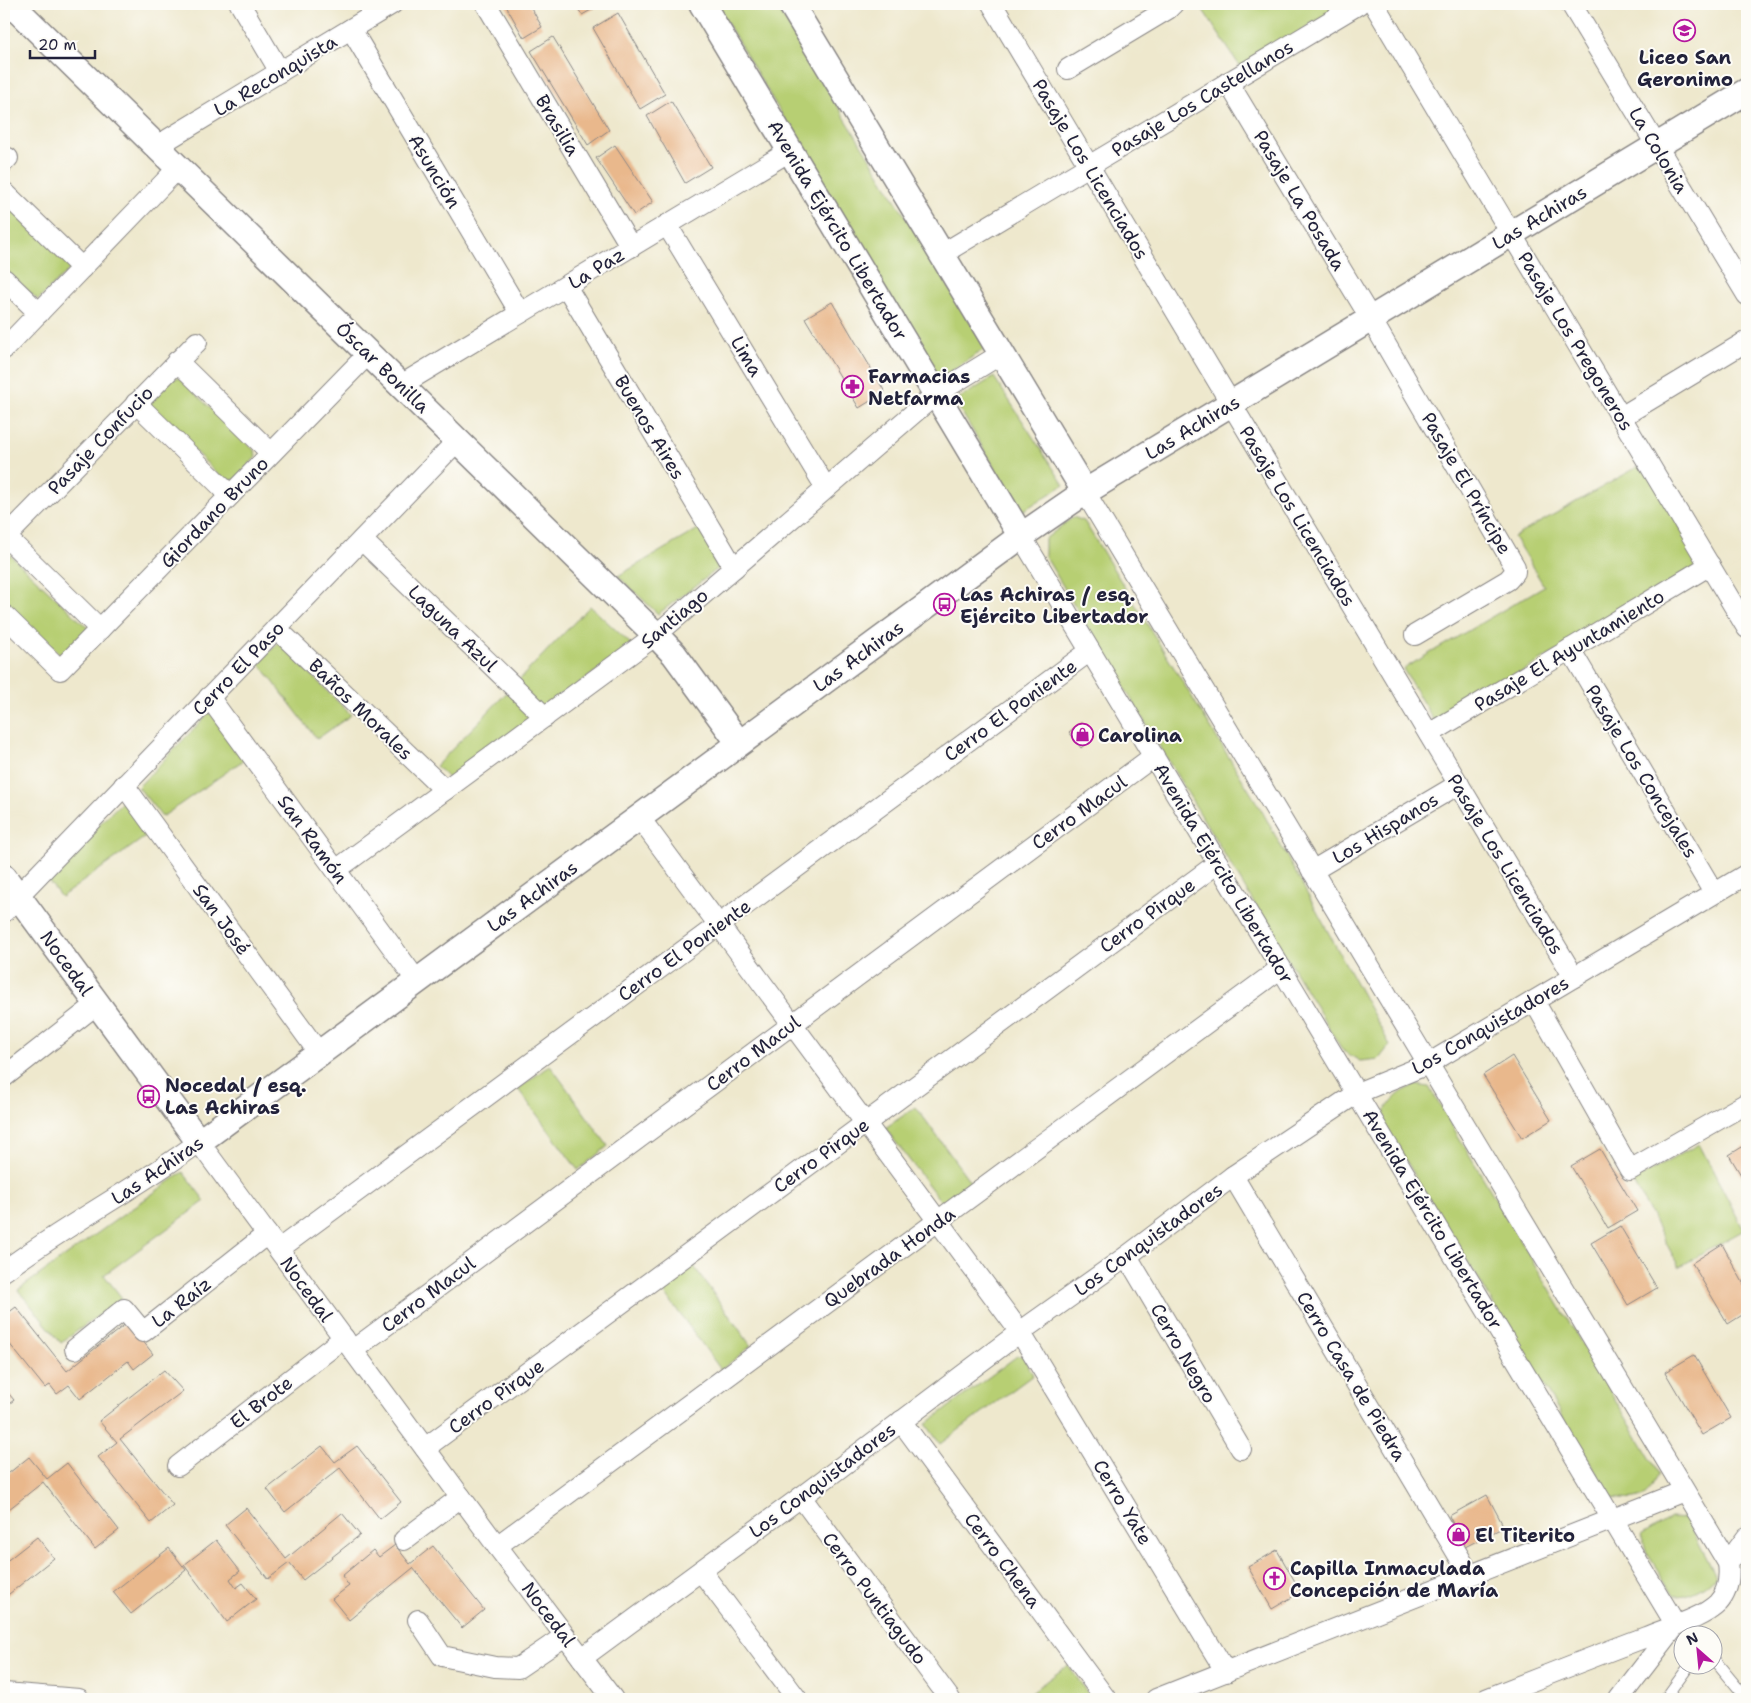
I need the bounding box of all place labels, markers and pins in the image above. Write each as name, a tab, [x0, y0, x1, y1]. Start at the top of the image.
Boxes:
school or university icon: Liceo San Geronimo	[1673, 19, 1697, 43]
place label: Liceo San Geronimo	[1637, 45, 1733, 92]
place label: Farmacias Netfarma	[868, 364, 970, 411]
pharmacy icon: Farmacias Netfarma	[840, 375, 864, 399]
place label: Las Achiras / esq. Ejército Libertador	[960, 582, 1148, 629]
bus stop icon: Las Achiras / esq. Ejército Libertador	[932, 593, 956, 617]
shop icon: Carolina	[1070, 723, 1094, 747]
place label: Carolina	[1098, 723, 1182, 748]
place label: Nocedal / esq. Las Achiras	[165, 1073, 307, 1120]
bus stop icon: Nocedal / esq. Las Achiras	[137, 1084, 161, 1108]
shop icon: El Titerito	[1447, 1523, 1471, 1547]
place label: El Titerito	[1475, 1523, 1575, 1548]
place label: Capilla Inmaculada Concepción de María	[1290, 1556, 1498, 1603]
church icon: Capilla Inmaculada Concepción de María	[1262, 1567, 1286, 1591]

